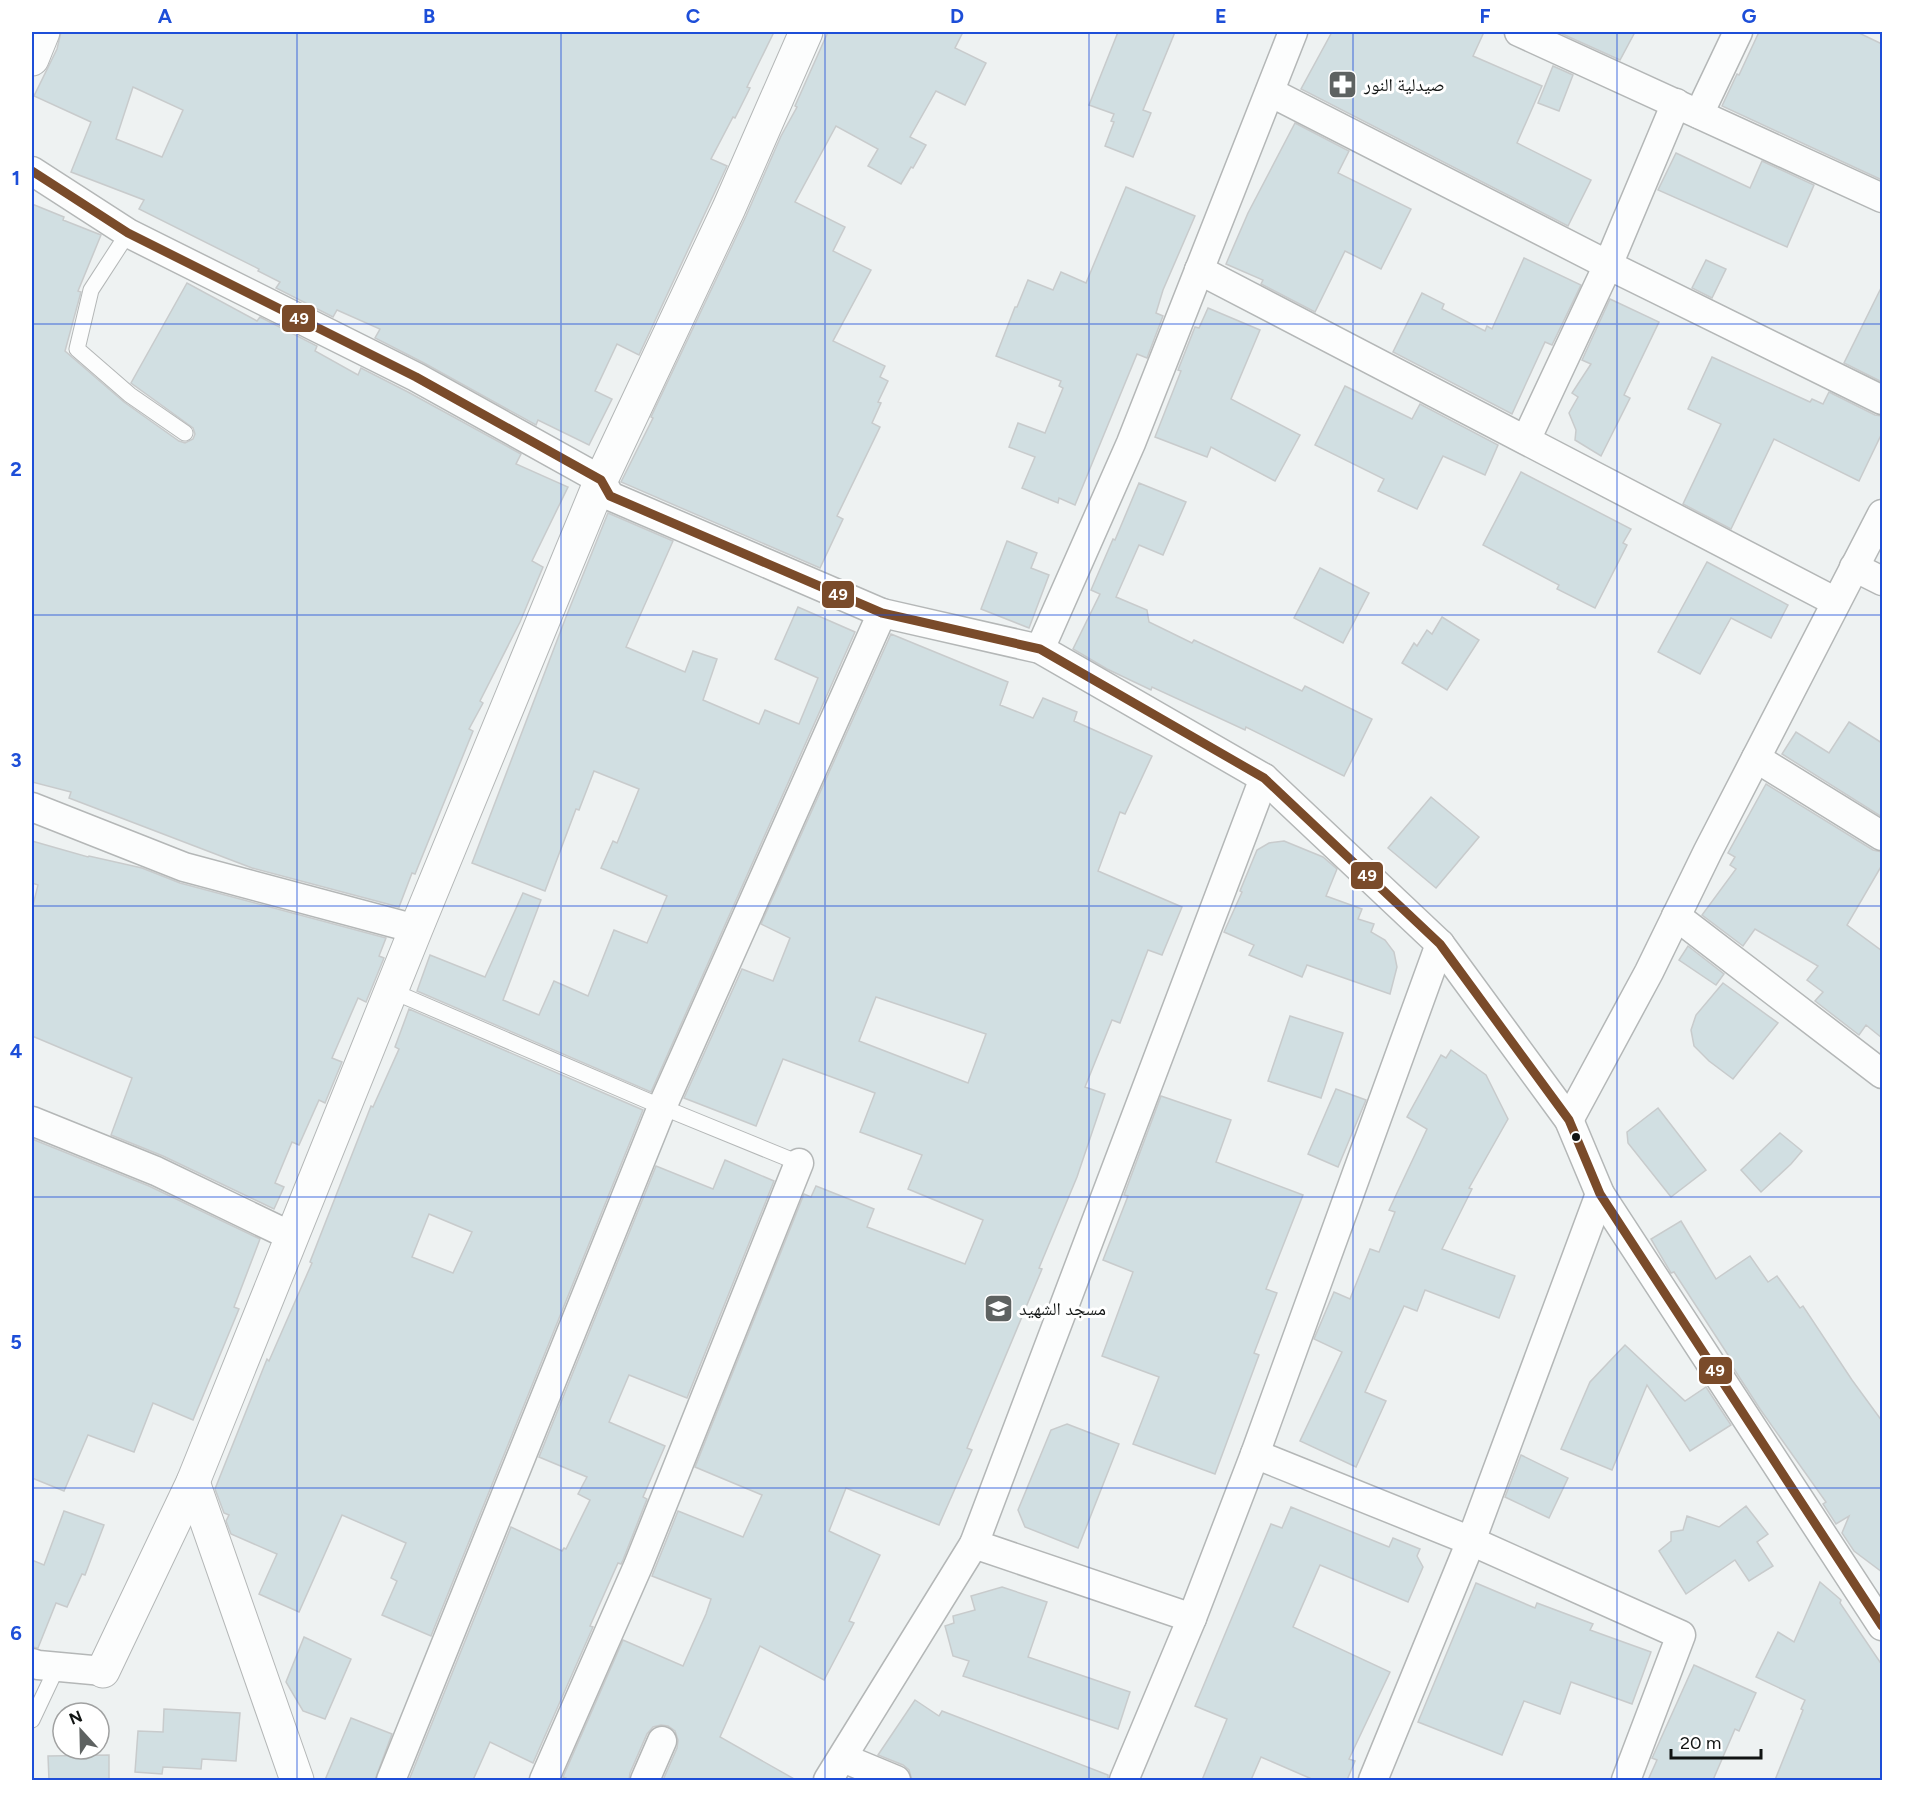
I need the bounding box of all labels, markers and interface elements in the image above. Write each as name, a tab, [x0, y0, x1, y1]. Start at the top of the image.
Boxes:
text: A	[158, 4, 173, 28]
text: B	[423, 4, 435, 28]
text: C	[686, 4, 700, 28]
text: D	[950, 4, 964, 28]
text: E	[1215, 4, 1227, 28]
text: F	[1479, 4, 1491, 28]
text: G	[1742, 4, 1757, 28]
pharmacy icon: صيدلية النور	[1327, 69, 1359, 101]
place label: صيدلية النور	[1363, 74, 1445, 96]
text: 1	[12, 166, 20, 190]
line badge: 49	[281, 304, 316, 333]
text: 49	[289, 309, 309, 328]
text: 2	[10, 457, 22, 481]
line badge: 49	[821, 580, 855, 609]
text: 49	[828, 585, 848, 604]
text: 3	[10, 748, 22, 772]
line badge: 49	[1350, 861, 1384, 890]
text: 49	[1357, 866, 1377, 885]
text: 4	[10, 1039, 23, 1063]
unlabelled marker	[1570, 1131, 1582, 1143]
school or university icon: مسجد الشهيد	[982, 1293, 1014, 1325]
place label: مسجد الشهيد	[1019, 1298, 1106, 1320]
text: 5	[10, 1330, 22, 1354]
line badge: 49	[1698, 1356, 1733, 1385]
text: 49	[1705, 1361, 1725, 1380]
text: 6	[10, 1621, 22, 1645]
north arrow	[51, 1701, 111, 1761]
text: N	[66, 1706, 85, 1729]
scale bar	[1671, 1722, 1761, 1760]
text: 20 m	[1680, 1732, 1721, 1754]

